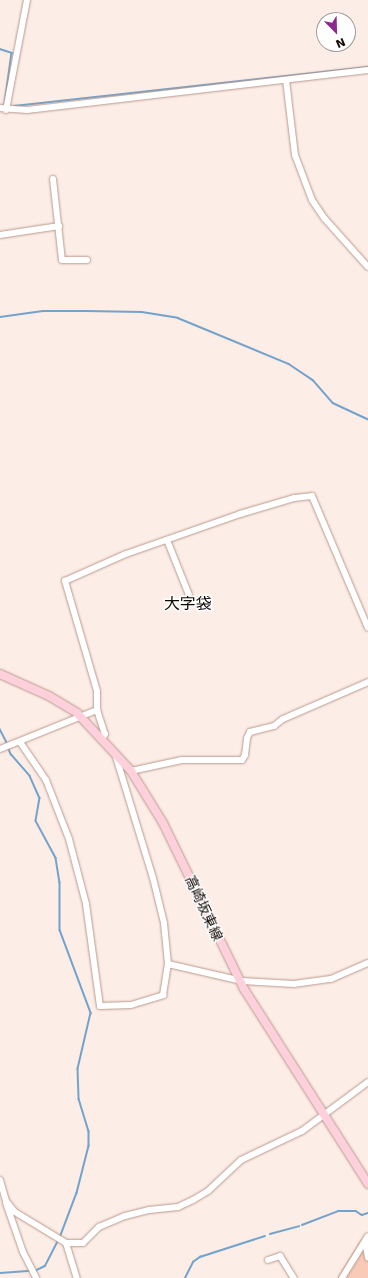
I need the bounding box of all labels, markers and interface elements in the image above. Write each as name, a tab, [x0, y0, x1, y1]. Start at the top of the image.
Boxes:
north arrow	[316, 12, 356, 52]
text: N	[334, 35, 347, 50]
district label: 大字袋	[164, 594, 212, 614]
street label: 高崎坂東線	[182, 873, 226, 943]

